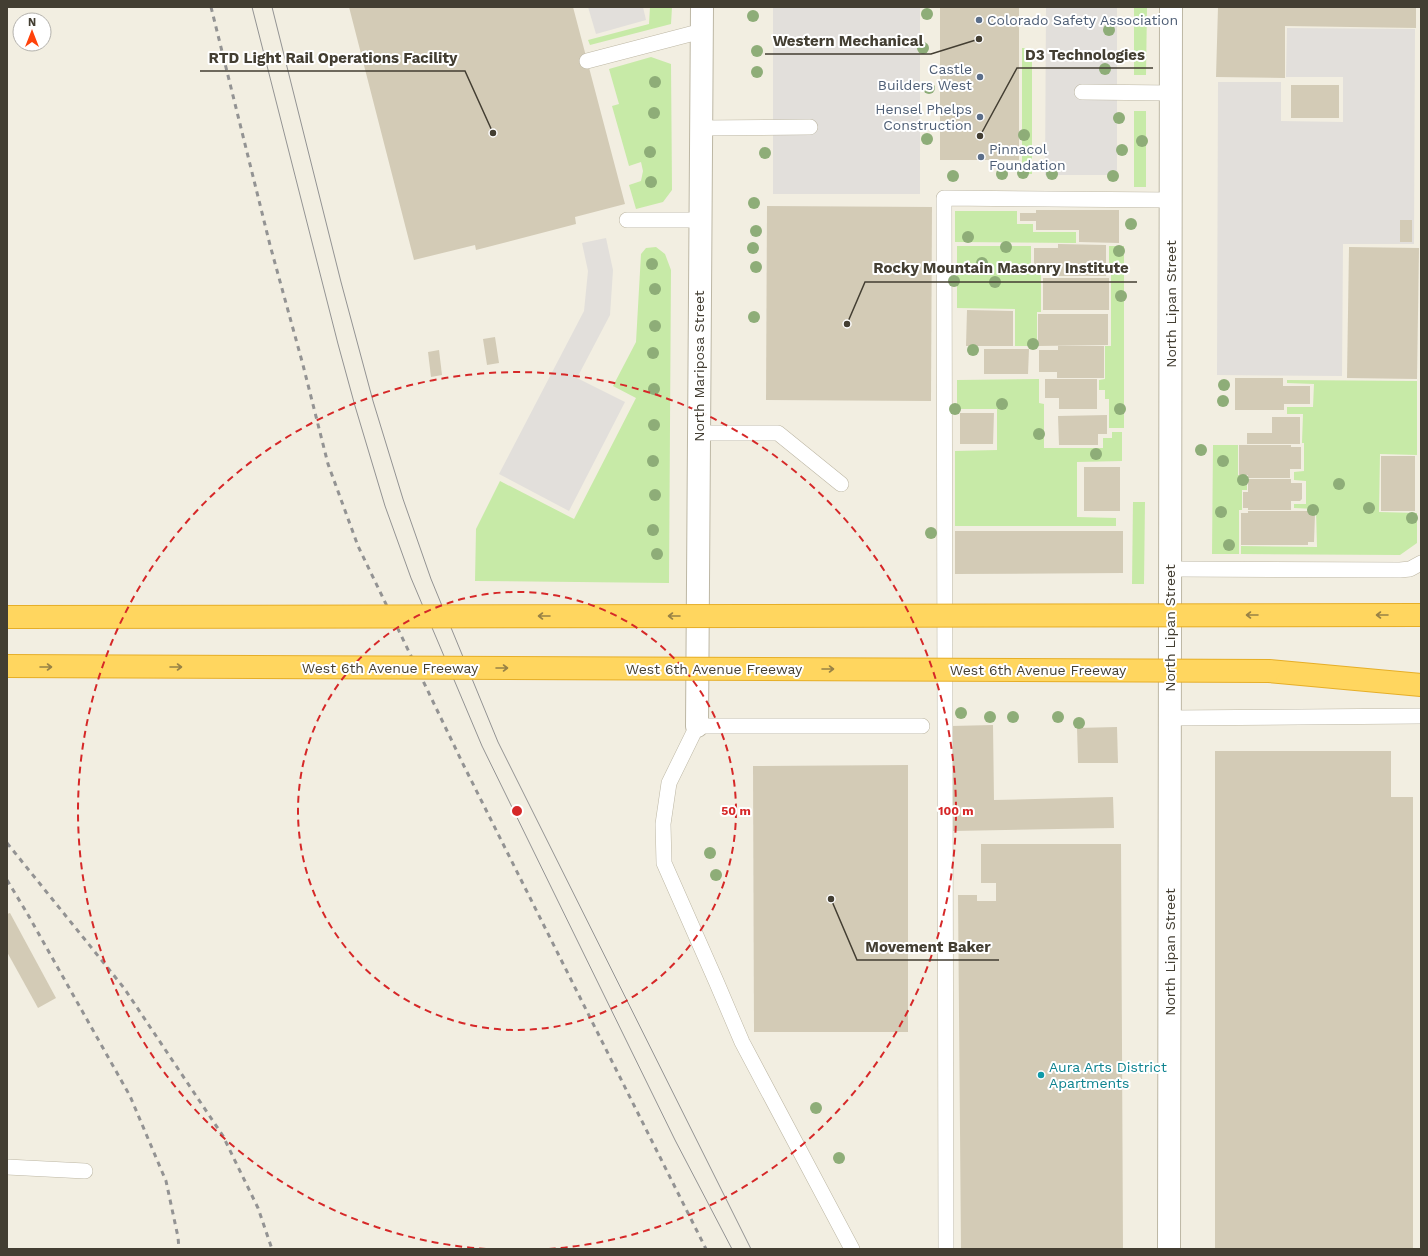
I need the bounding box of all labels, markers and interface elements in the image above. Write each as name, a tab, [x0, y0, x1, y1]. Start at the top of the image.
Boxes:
north arrow	[12, 12, 52, 52]
place label: Colorado Safety Association	[987, 12, 1178, 28]
marker: Colorado Safety Association	[974, 15, 984, 25]
text: N	[28, 16, 36, 29]
callout: Western Mechanical	[765, 27, 931, 54]
text: Western Mechanical	[773, 32, 923, 50]
callout: D3 Technologies	[1017, 41, 1153, 68]
callout: RTD Light Rail Operations Facility	[200, 44, 465, 71]
text: D3 Technologies	[1025, 46, 1145, 64]
text: RTD Light Rail Operations Facility	[209, 49, 458, 67]
place label: Castle Builders West	[878, 61, 972, 93]
marker: Castle Builders West	[975, 72, 985, 82]
place label: Hensel Phelps Construction	[875, 101, 972, 133]
marker: Hensel Phelps Construction	[975, 112, 985, 122]
place label: Pinnacol Foundation	[989, 141, 1066, 173]
marker: Pinnacol Foundation	[976, 152, 986, 162]
street label: North Lipan Street	[1163, 240, 1179, 368]
callout: Rocky Mountain Masonry Institute	[865, 255, 1137, 282]
text: Rocky Mountain Masonry Institute	[873, 259, 1129, 277]
street label: North Mariposa Street	[691, 290, 707, 442]
street label: North Lipan Street	[1162, 564, 1178, 692]
one-way arrow	[1246, 611, 1259, 619]
one-way arrow	[1376, 611, 1389, 619]
one-way arrow	[538, 612, 551, 620]
one-way arrow	[668, 612, 681, 620]
street label: West 6th Avenue Freeway	[302, 660, 479, 676]
street label: West 6th Avenue Freeway	[626, 661, 803, 677]
street label: West 6th Avenue Freeway	[950, 662, 1127, 678]
one-way arrow	[39, 663, 52, 671]
one-way arrow	[169, 663, 182, 671]
one-way arrow	[495, 664, 508, 672]
one-way arrow	[821, 665, 834, 673]
centre of rings	[510, 804, 524, 818]
text: 50 m	[721, 804, 751, 818]
text: 100 m	[938, 804, 974, 818]
street label: North Lipan Street	[1162, 888, 1178, 1016]
callout: Movement Baker	[857, 933, 999, 960]
text: Movement Baker	[865, 938, 991, 956]
place label: Aura Arts District Apartments	[1049, 1059, 1167, 1091]
marker: Aura Arts District Apartments	[1036, 1070, 1046, 1080]

